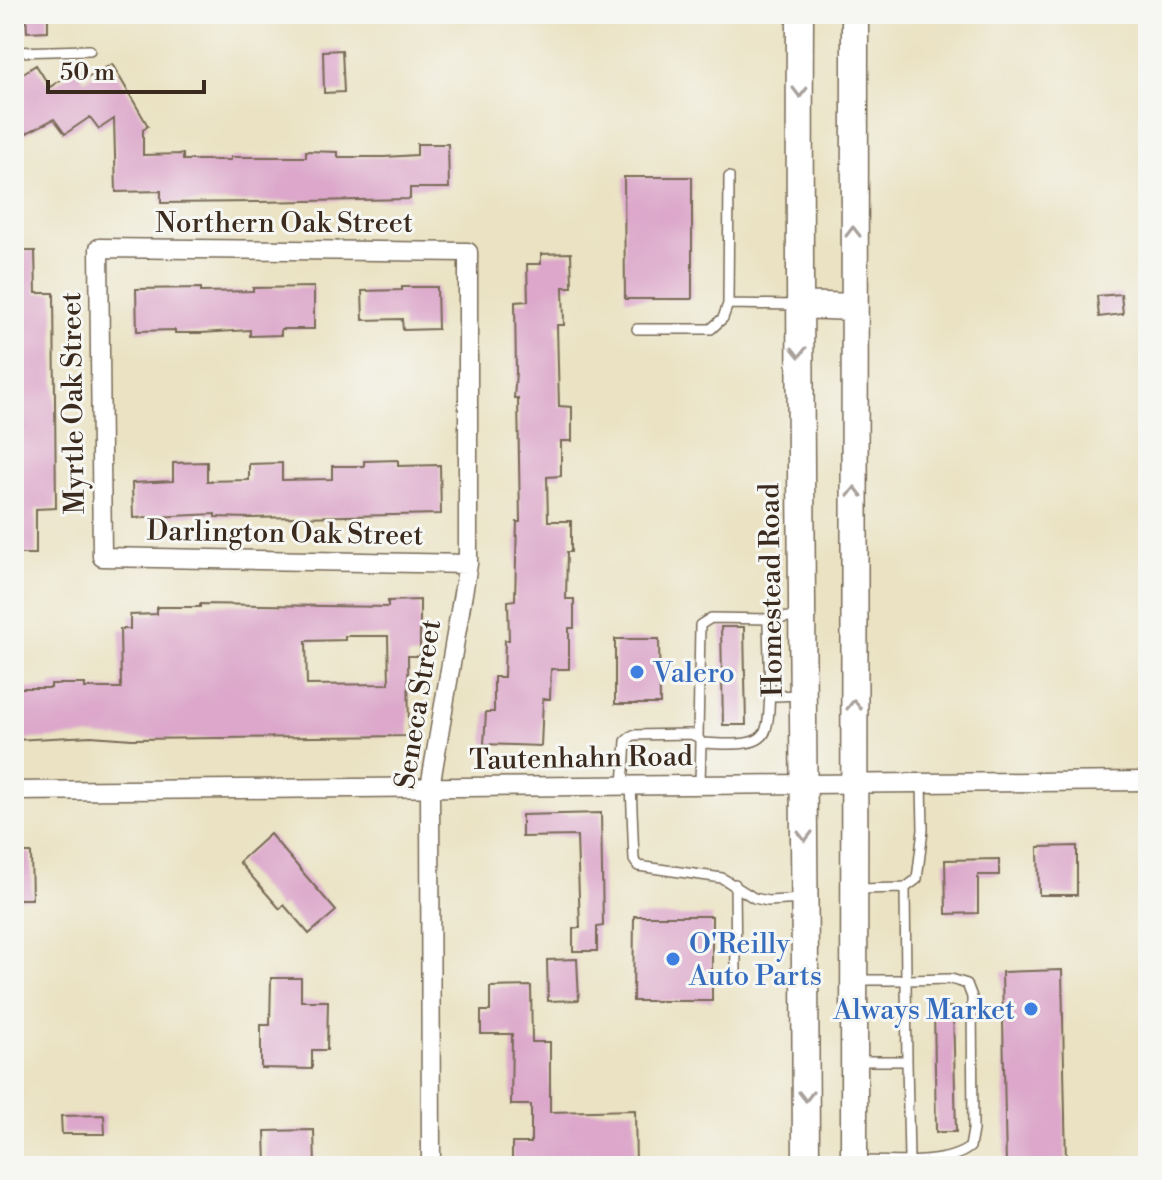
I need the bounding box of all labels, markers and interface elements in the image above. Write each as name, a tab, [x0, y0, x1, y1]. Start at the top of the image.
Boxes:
scale bar	[48, 44, 204, 94]
text: 50 m	[60, 58, 115, 88]
one-way arrow	[791, 86, 809, 99]
street label: Northern Oak Street	[155, 206, 413, 241]
one-way arrow	[844, 225, 862, 238]
street label: Myrtle Oak Street	[54, 292, 93, 514]
one-way arrow	[790, 346, 808, 359]
street label: Homestead Road	[752, 483, 791, 697]
one-way arrow	[847, 485, 864, 498]
street label: Darlington Oak Street	[146, 514, 424, 553]
street label: Seneca Street	[388, 617, 449, 792]
place label: Valero	[652, 656, 735, 691]
marker: Valero	[628, 663, 646, 681]
one-way arrow	[845, 698, 863, 711]
street label: Tautenhahn Road	[469, 739, 693, 778]
one-way arrow	[796, 830, 814, 843]
place label: O'Reilly Auto Parts	[688, 927, 822, 994]
marker: O'Reilly Auto Parts	[664, 950, 682, 968]
place label: Always Market	[832, 993, 1015, 1028]
marker: Always Market	[1022, 1000, 1040, 1018]
one-way arrow	[797, 1090, 814, 1103]

